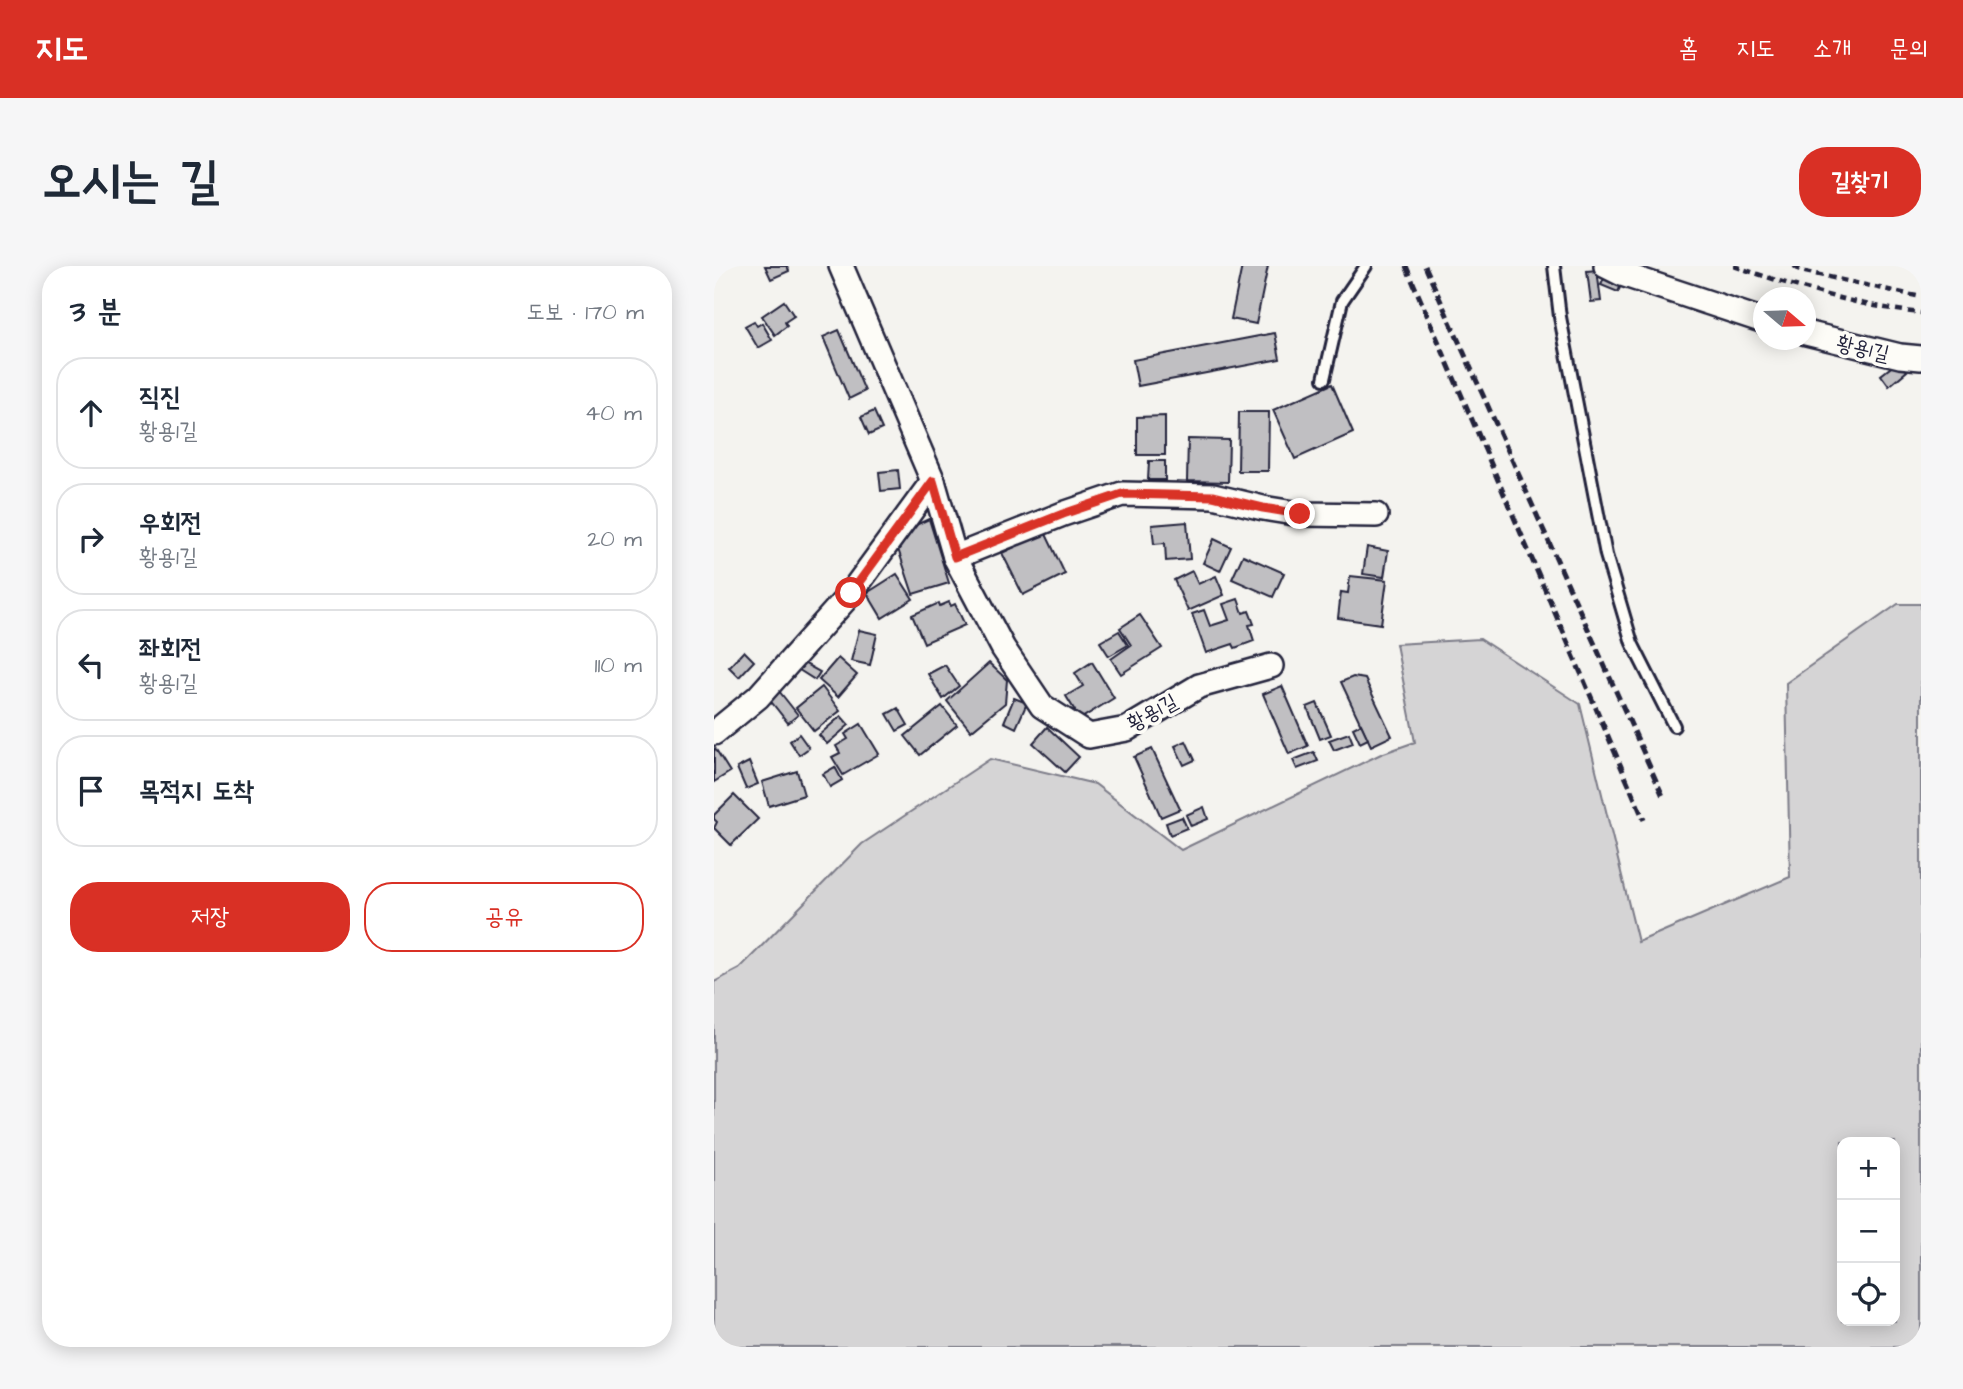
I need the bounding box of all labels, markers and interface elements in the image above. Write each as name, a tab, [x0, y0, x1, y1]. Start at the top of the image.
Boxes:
text: 지도	[35, 26, 88, 72]
text: 홈	[1679, 32, 1698, 66]
text: 지도	[1736, 32, 1775, 66]
text: 소개	[1813, 32, 1851, 66]
text: 문의	[1889, 32, 1928, 66]
button: 길찾기	[1799, 147, 1921, 217]
text: 오시는 길	[42, 148, 219, 216]
north arrow	[1753, 287, 1816, 350]
text: 3 분	[70, 291, 121, 333]
text: 도보 · 170 m	[527, 296, 644, 328]
street label: 황용1길	[1834, 328, 1892, 369]
text: 직진	[139, 379, 181, 415]
icon: ahead	[72, 394, 110, 432]
text: 40 m	[585, 397, 642, 429]
text: 황용1길	[139, 415, 197, 447]
route end	[1284, 498, 1315, 529]
text: 우회전	[139, 505, 202, 541]
icon: right	[72, 520, 110, 558]
text: 20 m	[587, 523, 642, 555]
text: 황용1길	[139, 541, 197, 573]
route start	[835, 577, 866, 608]
text: 좌회전	[139, 631, 202, 667]
icon: left	[72, 646, 110, 684]
text: 110 m	[594, 649, 642, 681]
text: 황용1길	[139, 667, 197, 699]
street label: 황용1길	[1122, 687, 1183, 738]
icon: arrive	[72, 772, 110, 810]
text: 목적지 도착	[139, 773, 254, 809]
button: 저장	[70, 882, 350, 952]
button: 공유	[364, 882, 644, 952]
map controls	[1837, 1137, 1900, 1326]
button: +	[1837, 1137, 1900, 1200]
button: −	[1837, 1200, 1900, 1263]
button: locate	[1837, 1263, 1900, 1326]

